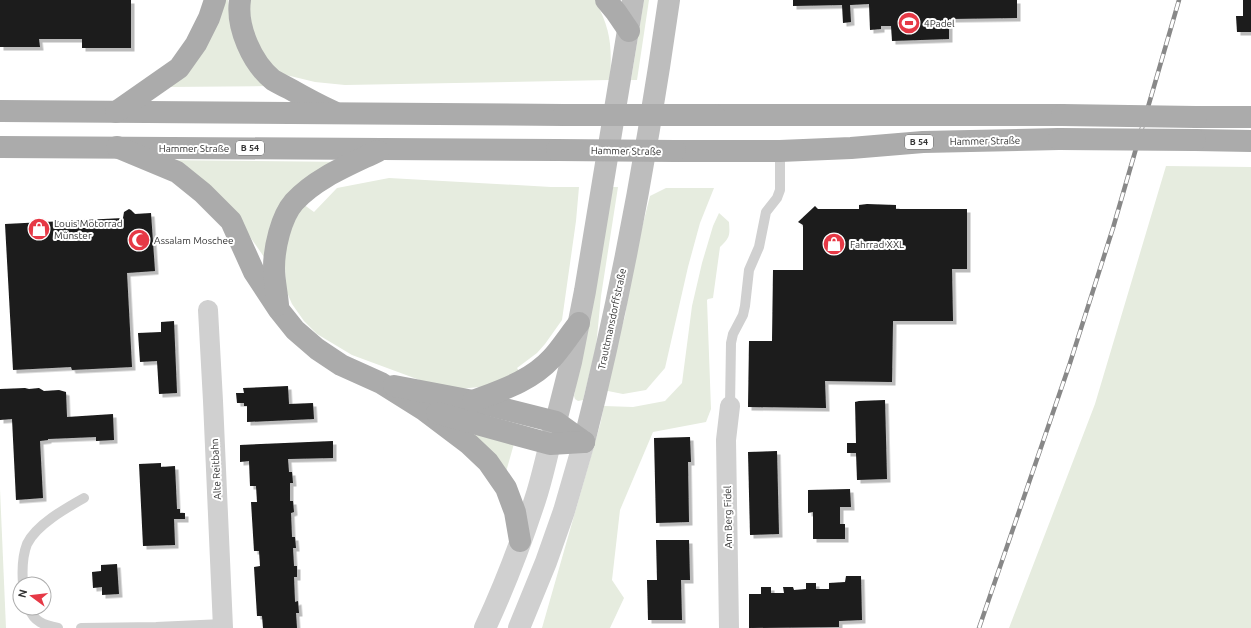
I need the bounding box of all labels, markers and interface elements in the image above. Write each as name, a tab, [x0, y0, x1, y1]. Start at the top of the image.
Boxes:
sports icon: 4Padel	[896, 10, 922, 36]
place label: 4Padel	[924, 18, 955, 29]
road number: B 54	[905, 135, 933, 149]
street label: Hammer Straße	[950, 135, 1020, 147]
road number: B 54	[236, 141, 264, 155]
street label: Hammer Straße	[159, 143, 229, 154]
street label: Hammer Straße	[591, 145, 661, 157]
shop icon: Louis Motorrad Münster	[26, 216, 52, 242]
place label: Louis Motorrad Münster	[54, 218, 123, 241]
mosque icon: Assalam Moschee	[126, 227, 152, 253]
shop icon: Fahrrad XXL	[821, 231, 847, 257]
place label: Assalam Moschee	[154, 235, 233, 246]
place label: Fahrrad XXL	[850, 239, 904, 250]
street label: Trauttmansdorffstraße	[596, 267, 628, 371]
street label: Alte Reitbahn	[209, 438, 223, 500]
street label: Am Berg Fidel	[722, 485, 734, 548]
north arrow	[12, 576, 52, 616]
text: N	[15, 588, 29, 599]

